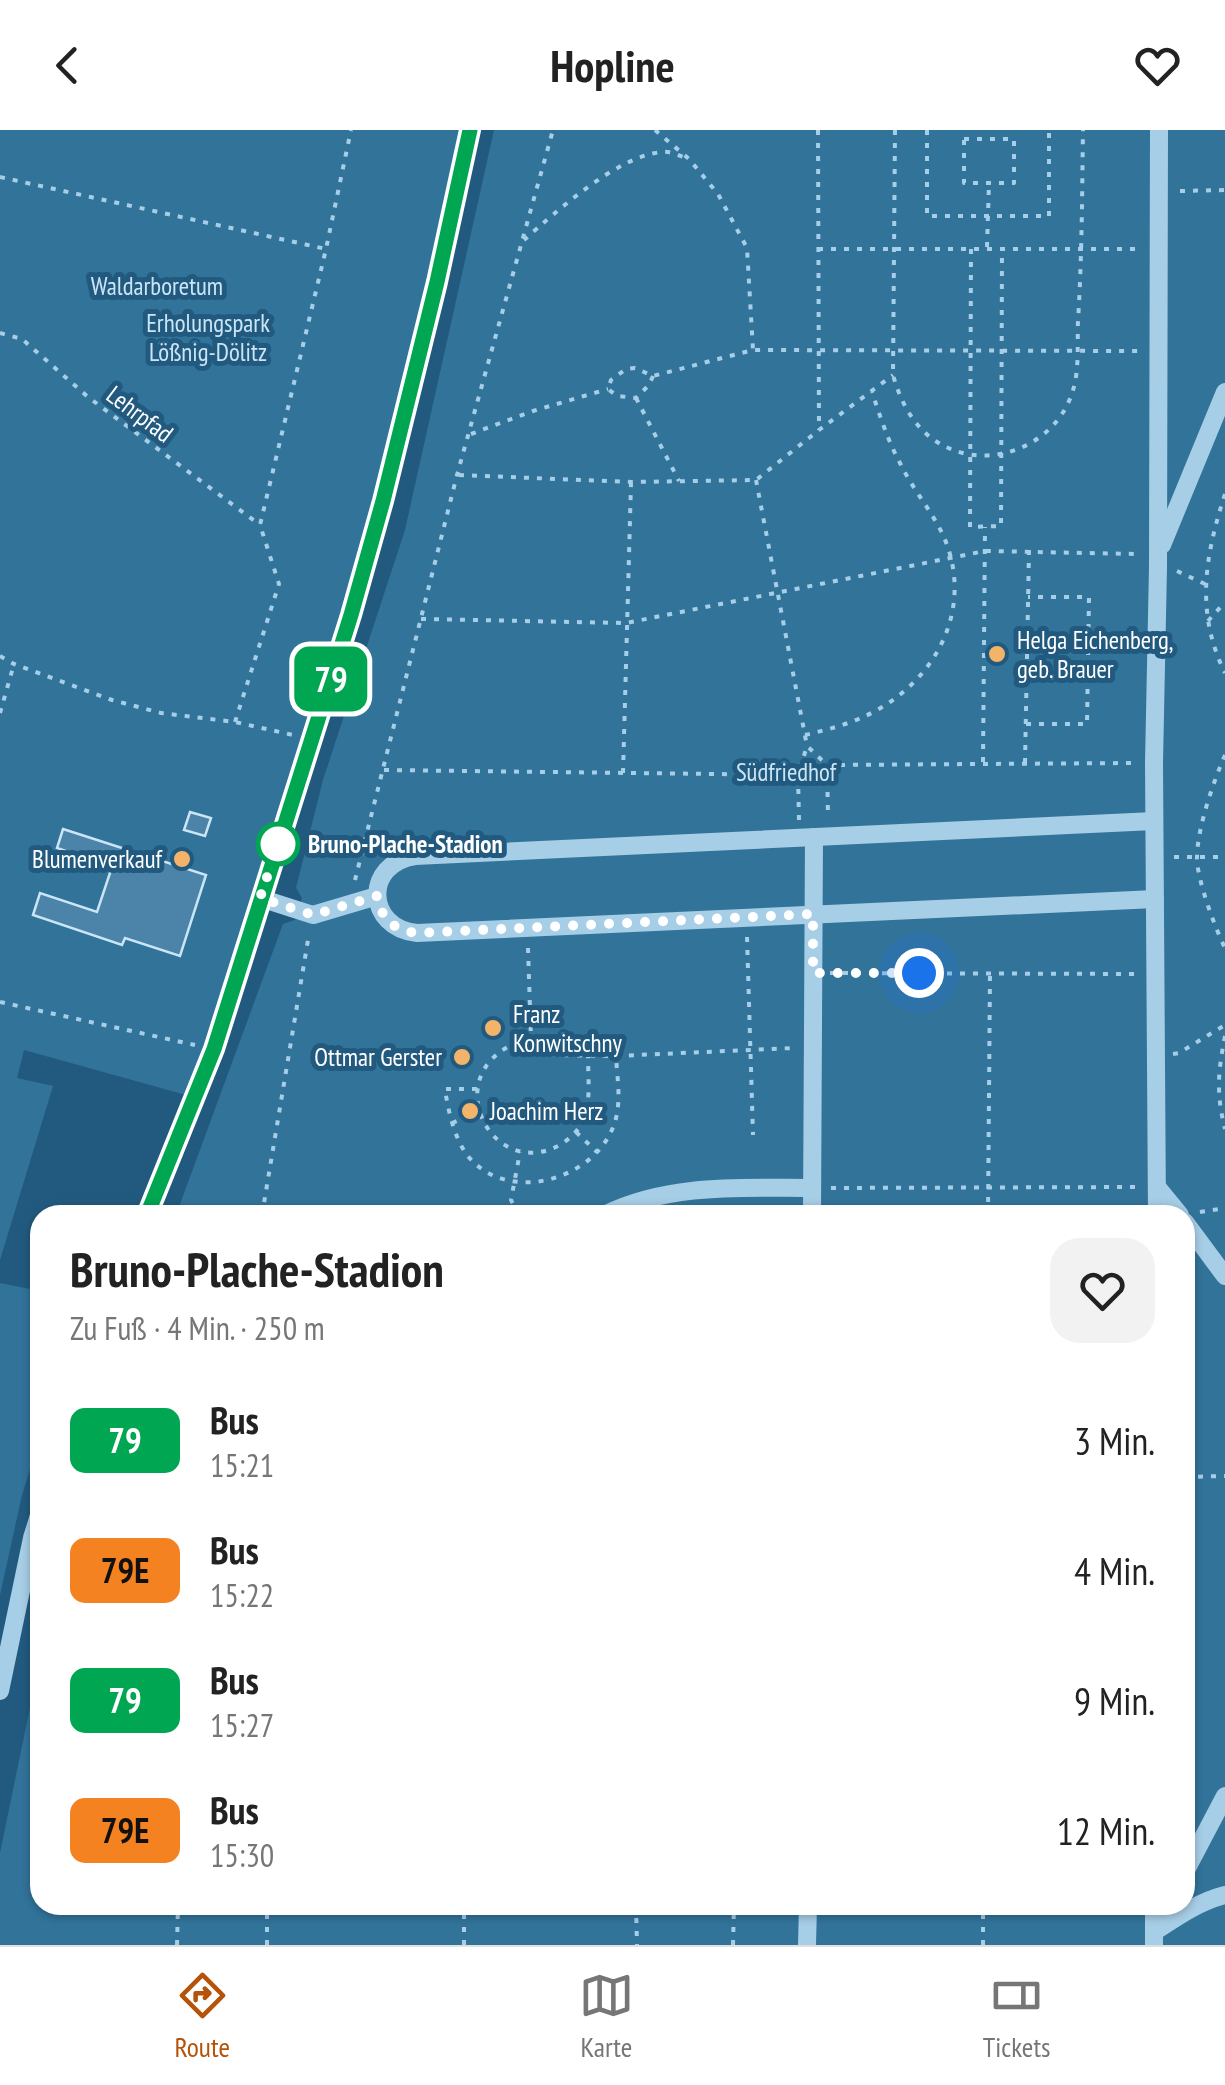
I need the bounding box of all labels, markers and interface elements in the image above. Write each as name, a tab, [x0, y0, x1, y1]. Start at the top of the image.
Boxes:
text: Hopline	[550, 36, 675, 94]
icon: back	[40, 38, 95, 93]
icon: heart	[1130, 38, 1185, 93]
park label: Waldarboretum	[91, 270, 223, 302]
park label: Erholungspark Lößnig-Dölitz	[146, 307, 270, 368]
street label: Lehrpfad	[100, 379, 180, 449]
place label: Helga Eichenberg, geb. Brauer	[1017, 624, 1173, 685]
marker: Helga Eichenberg, geb. Brauer	[986, 643, 1008, 665]
line badge: 79	[286, 646, 376, 712]
text: 79	[314, 656, 348, 702]
park label: Südfriedhof	[736, 756, 838, 788]
marker: Bruno-Plache-Stadion	[257, 823, 299, 865]
place label: Bruno-Plache-Stadion	[308, 828, 503, 860]
place label: Blumenverkauf	[32, 843, 164, 875]
marker: Blumenverkauf	[171, 848, 193, 870]
your location	[894, 948, 944, 998]
place label: Franz Konwitschny	[513, 998, 623, 1059]
marker: Franz Konwitschny	[482, 1017, 504, 1039]
place label: Ottmar Gerster	[314, 1041, 442, 1073]
marker: Ottmar Gerster	[451, 1046, 473, 1068]
place label: Joachim Herz	[489, 1095, 603, 1127]
marker: Joachim Herz	[459, 1100, 481, 1122]
text: Bruno-Plache-Stadion	[70, 1238, 444, 1300]
button: heart	[1050, 1238, 1155, 1343]
text: Zu Fuß · 4 Min. · 250 m	[70, 1307, 325, 1349]
text: Bus	[210, 1395, 259, 1444]
text: 3 Min.	[1074, 1416, 1155, 1465]
text: 79	[108, 1417, 142, 1463]
text: 15:21	[210, 1444, 274, 1486]
text: Bus	[210, 1525, 259, 1574]
text: 4 Min.	[1074, 1546, 1155, 1595]
text: 79E	[101, 1547, 149, 1593]
text: 15:22	[210, 1574, 274, 1616]
text: Bus	[210, 1655, 259, 1704]
text: 9 Min.	[1074, 1676, 1155, 1725]
text: 79	[108, 1677, 142, 1723]
text: 15:27	[210, 1704, 274, 1746]
text: Bus	[210, 1785, 259, 1834]
text: 12 Min.	[1057, 1806, 1155, 1855]
text: 79E	[101, 1807, 149, 1853]
text: 15:30	[210, 1834, 274, 1876]
tab: Route	[174, 1968, 230, 2065]
tab: Karte	[579, 1968, 634, 2065]
tab: Tickets	[983, 1968, 1051, 2065]

